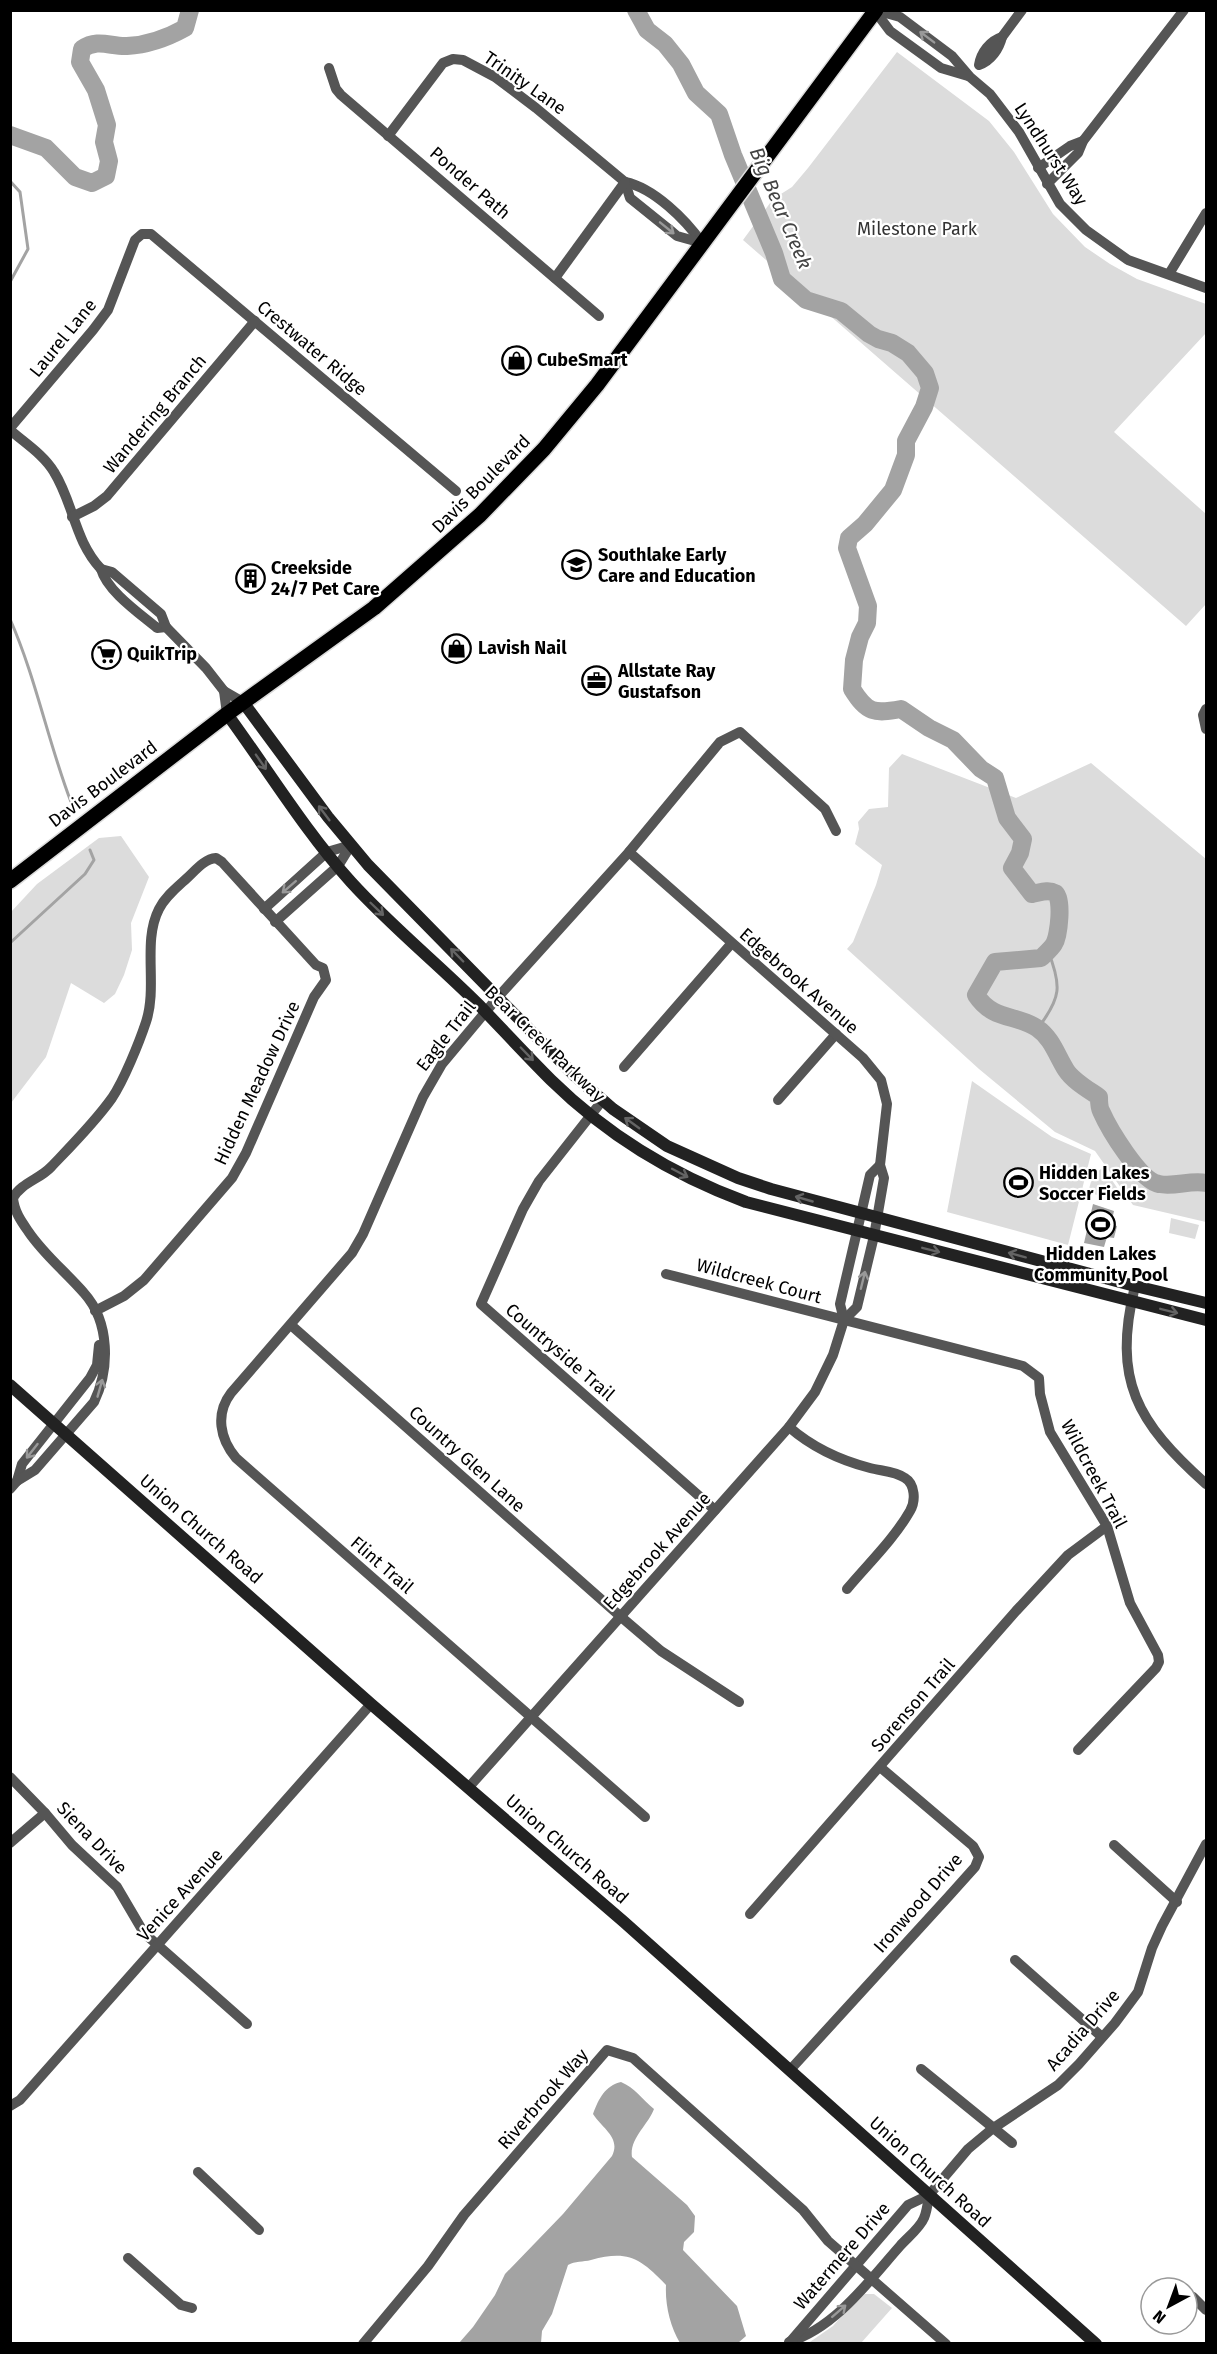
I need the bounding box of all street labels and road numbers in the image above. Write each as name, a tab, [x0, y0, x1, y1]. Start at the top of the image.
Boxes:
street label: Trinity Lane	[480, 47, 570, 119]
street label: Lyndhurst Way	[1010, 99, 1092, 210]
street label: Ponder Path	[425, 142, 515, 224]
street label: Laurel Lane	[25, 294, 101, 382]
street label: Crestwater Ridge	[253, 296, 371, 400]
street label: Wandering Branch	[99, 350, 211, 478]
street label: Davis Boulevard	[427, 430, 535, 538]
street label: Davis Boulevard	[44, 736, 162, 832]
street label: Edgebrook Avenue	[735, 923, 863, 1039]
street label: Bear Creek Parkway	[480, 981, 610, 1107]
street label: Eagle Trail	[412, 996, 480, 1076]
street label: Hidden Meadow Drive	[209, 997, 305, 1169]
street label: Wildcreek Court	[694, 1254, 824, 1308]
street label: Countryside Trail	[501, 1299, 619, 1405]
street label: Country Glen Lane	[404, 1401, 530, 1517]
street label: Wildcreek Trail	[1056, 1416, 1132, 1532]
street label: Union Church Road	[135, 1469, 267, 1589]
street label: Edgebrook Avenue	[598, 1488, 716, 1614]
street label: Flint Trail	[346, 1532, 418, 1598]
street label: Sorenson Trail	[866, 1654, 960, 1756]
street label: Union Church Road	[501, 1789, 633, 1909]
street label: Siena Drive	[52, 1797, 132, 1879]
street label: Venice Avenue	[132, 1844, 228, 1946]
street label: Ironwood Drive	[869, 1849, 967, 1957]
street label: Acadia Drive	[1042, 1985, 1124, 2075]
street label: Riverbrook Way	[493, 2044, 593, 2154]
street label: Union Church Road	[865, 2112, 995, 2232]
street label: Watermere Drive	[789, 2198, 895, 2314]

